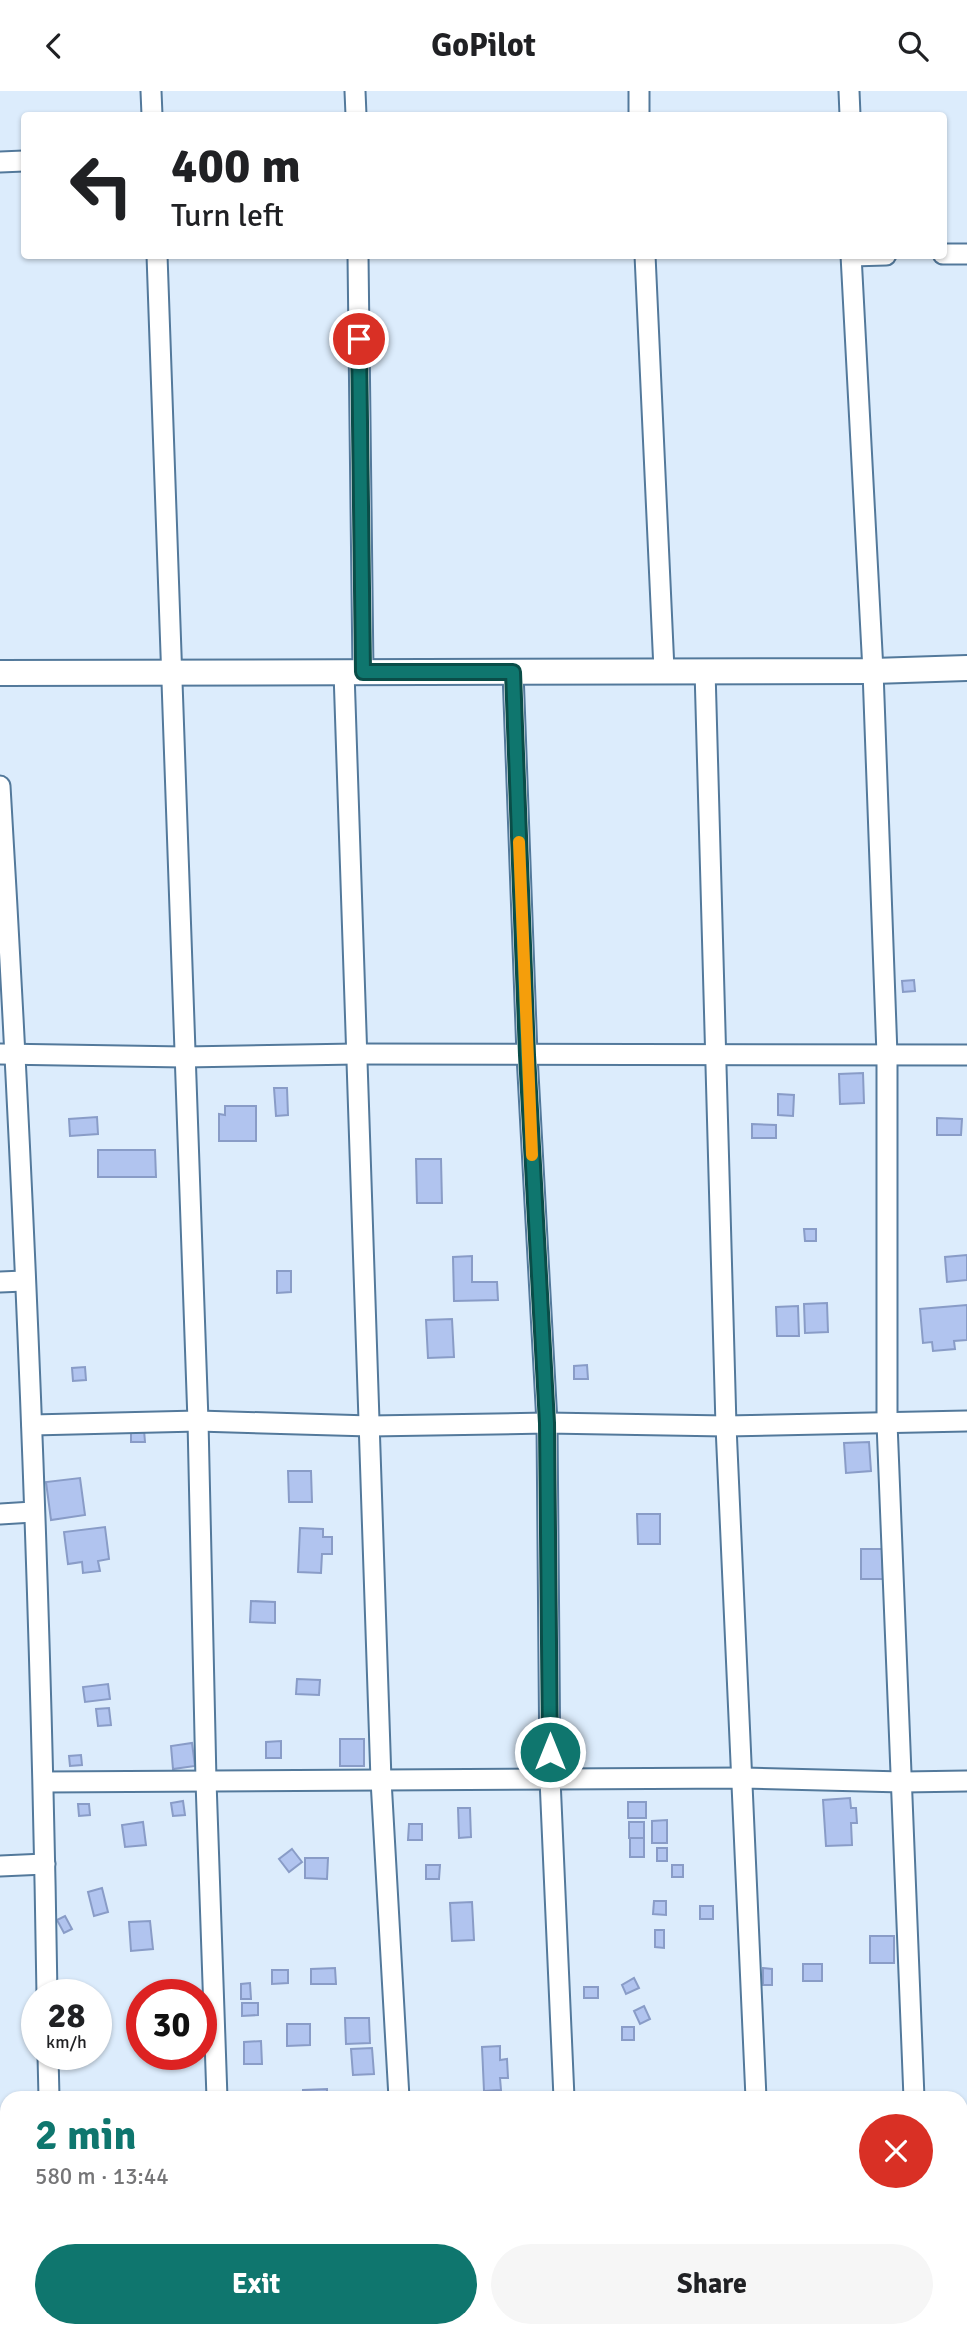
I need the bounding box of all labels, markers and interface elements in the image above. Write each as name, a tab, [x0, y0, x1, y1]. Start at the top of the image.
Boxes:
text: GoPilot	[431, 26, 536, 65]
icon: back	[35, 27, 73, 65]
icon: search	[894, 27, 932, 65]
text: 400 m	[171, 136, 301, 196]
icon: left	[56, 140, 147, 231]
text: Turn left	[171, 196, 284, 235]
pin	[329, 309, 389, 369]
icon: arrive	[340, 320, 378, 358]
position arrow	[513, 1715, 587, 1789]
speed limit sign: 30	[126, 1979, 217, 2070]
text: 28	[48, 1994, 85, 2037]
text: km/h	[46, 2031, 87, 2053]
text: 2 min	[35, 2110, 136, 2161]
button: close	[859, 2114, 933, 2188]
text: 580 m · 13:44	[35, 2162, 169, 2191]
button: Exit	[35, 2244, 477, 2324]
button: Share	[491, 2244, 933, 2324]

